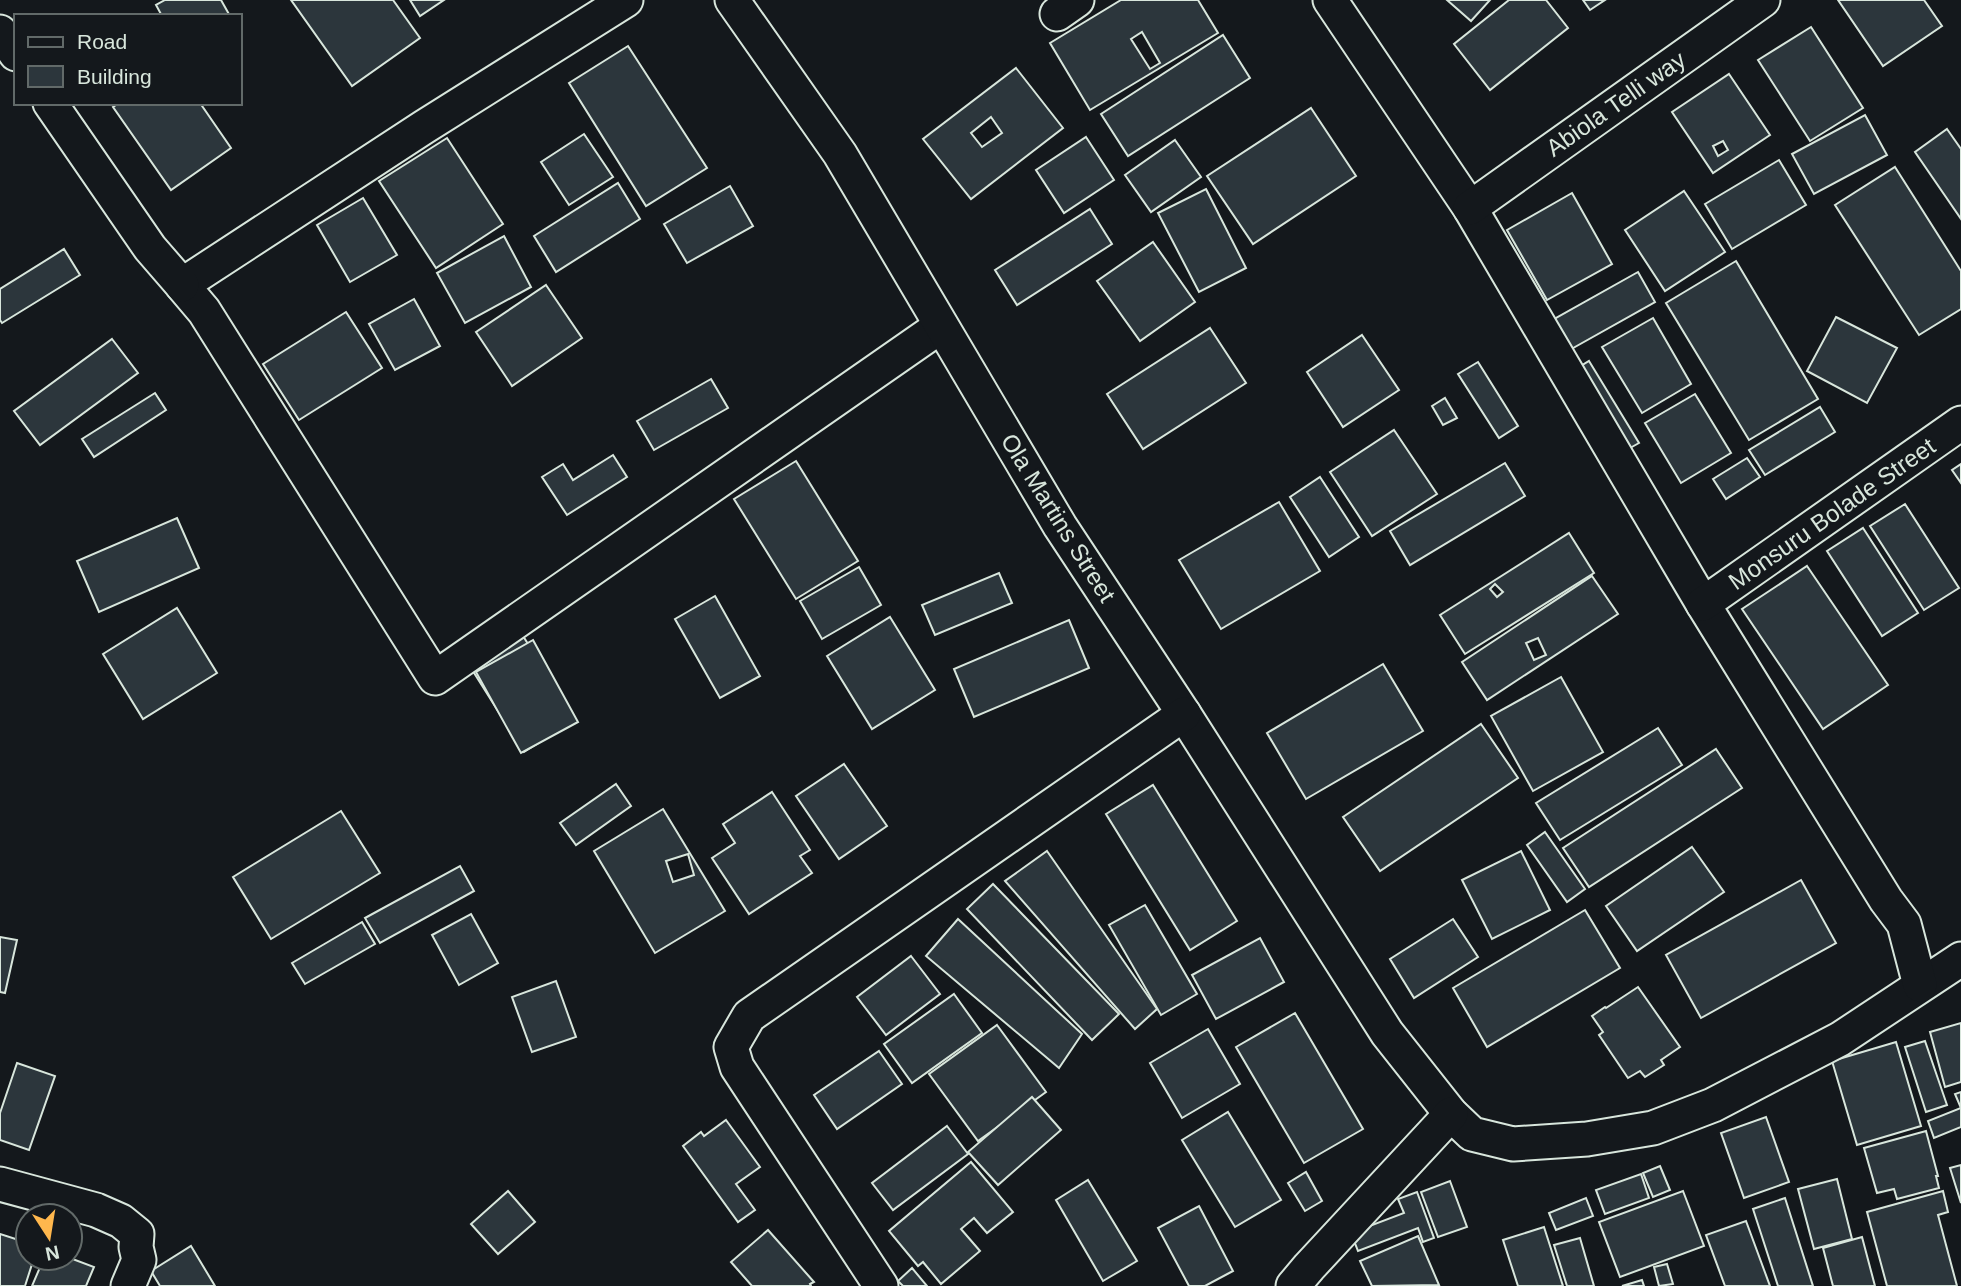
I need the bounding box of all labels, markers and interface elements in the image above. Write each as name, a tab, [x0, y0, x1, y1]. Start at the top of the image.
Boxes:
legend	[14, 14, 242, 105]
text: Road	[77, 30, 127, 53]
street label: Abiola Telli way	[1541, 46, 1690, 162]
text: Building	[77, 65, 152, 88]
street label: Ola Martins Street	[996, 429, 1121, 607]
street label: Monsuru Bolade Street	[1723, 432, 1940, 595]
north arrow	[14, 1202, 84, 1272]
text: N	[44, 1241, 61, 1265]

